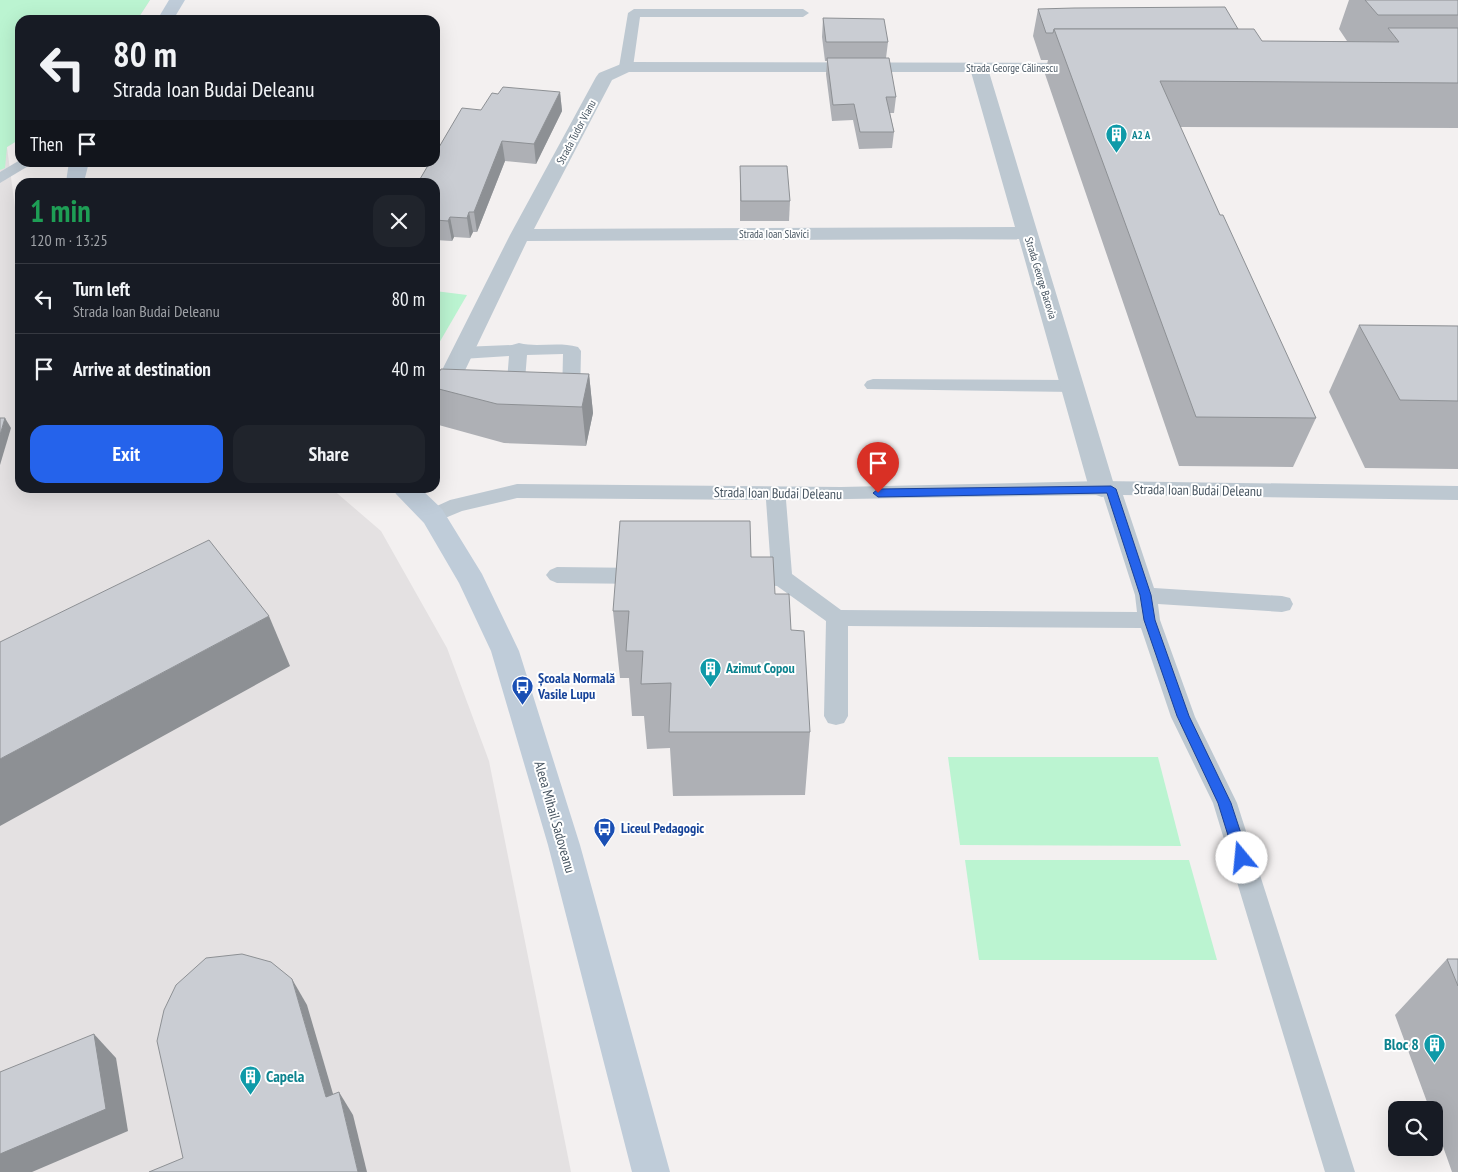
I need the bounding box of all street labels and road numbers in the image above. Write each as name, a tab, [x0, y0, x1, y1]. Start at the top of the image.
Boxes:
street label: Strada George Călinescu	[966, 61, 1058, 75]
street label: Strada Tudor Vianu	[553, 97, 599, 167]
street label: Strada Ioan Slavici	[739, 227, 809, 241]
street label: Strada George Bacovia	[1022, 235, 1060, 321]
street label: Strada Ioan Budai Deleanu	[1134, 480, 1262, 500]
street label: Strada Ioan Budai Deleanu	[714, 483, 842, 503]
street label: Aleea Mihail Sadoveanu	[530, 759, 580, 875]

